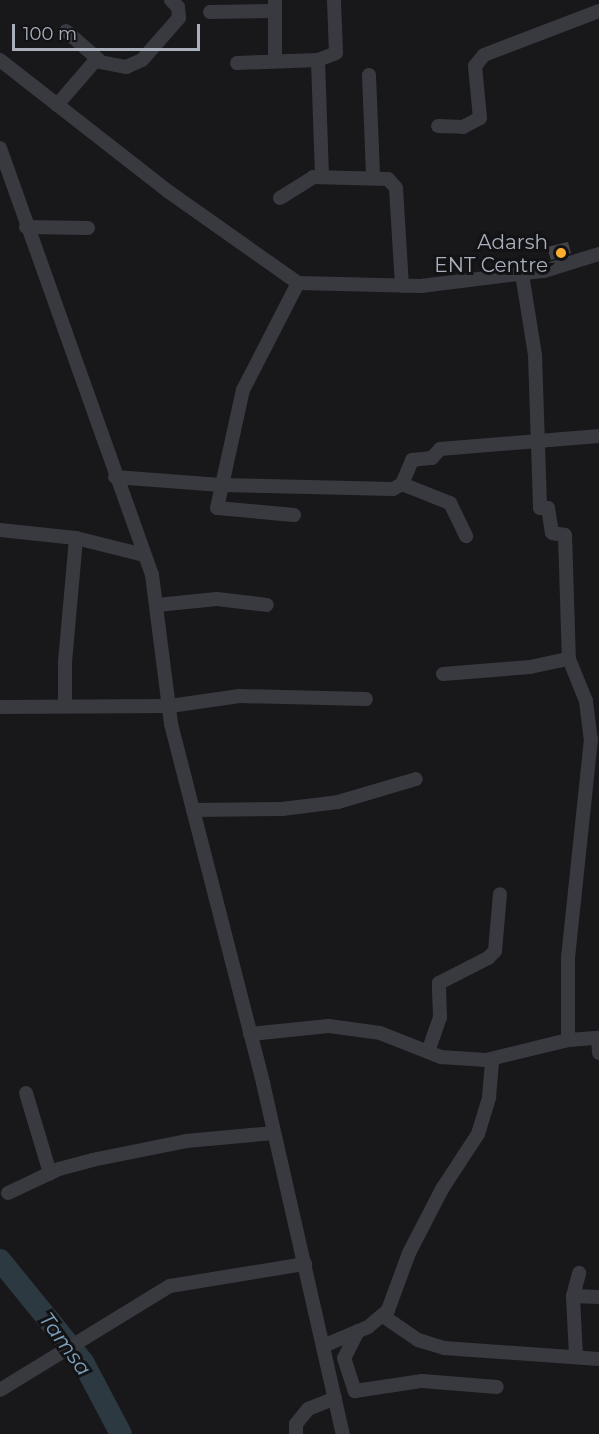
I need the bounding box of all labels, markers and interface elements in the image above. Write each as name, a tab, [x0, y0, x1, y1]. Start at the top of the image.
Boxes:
scale bar	[15, 12, 202, 50]
text: 100 m	[23, 23, 77, 45]
place label: Adarsh ENT Centre	[434, 230, 548, 277]
marker: Adarsh ENT Centre	[552, 244, 570, 262]
water label: Tamsa	[34, 1308, 96, 1380]

